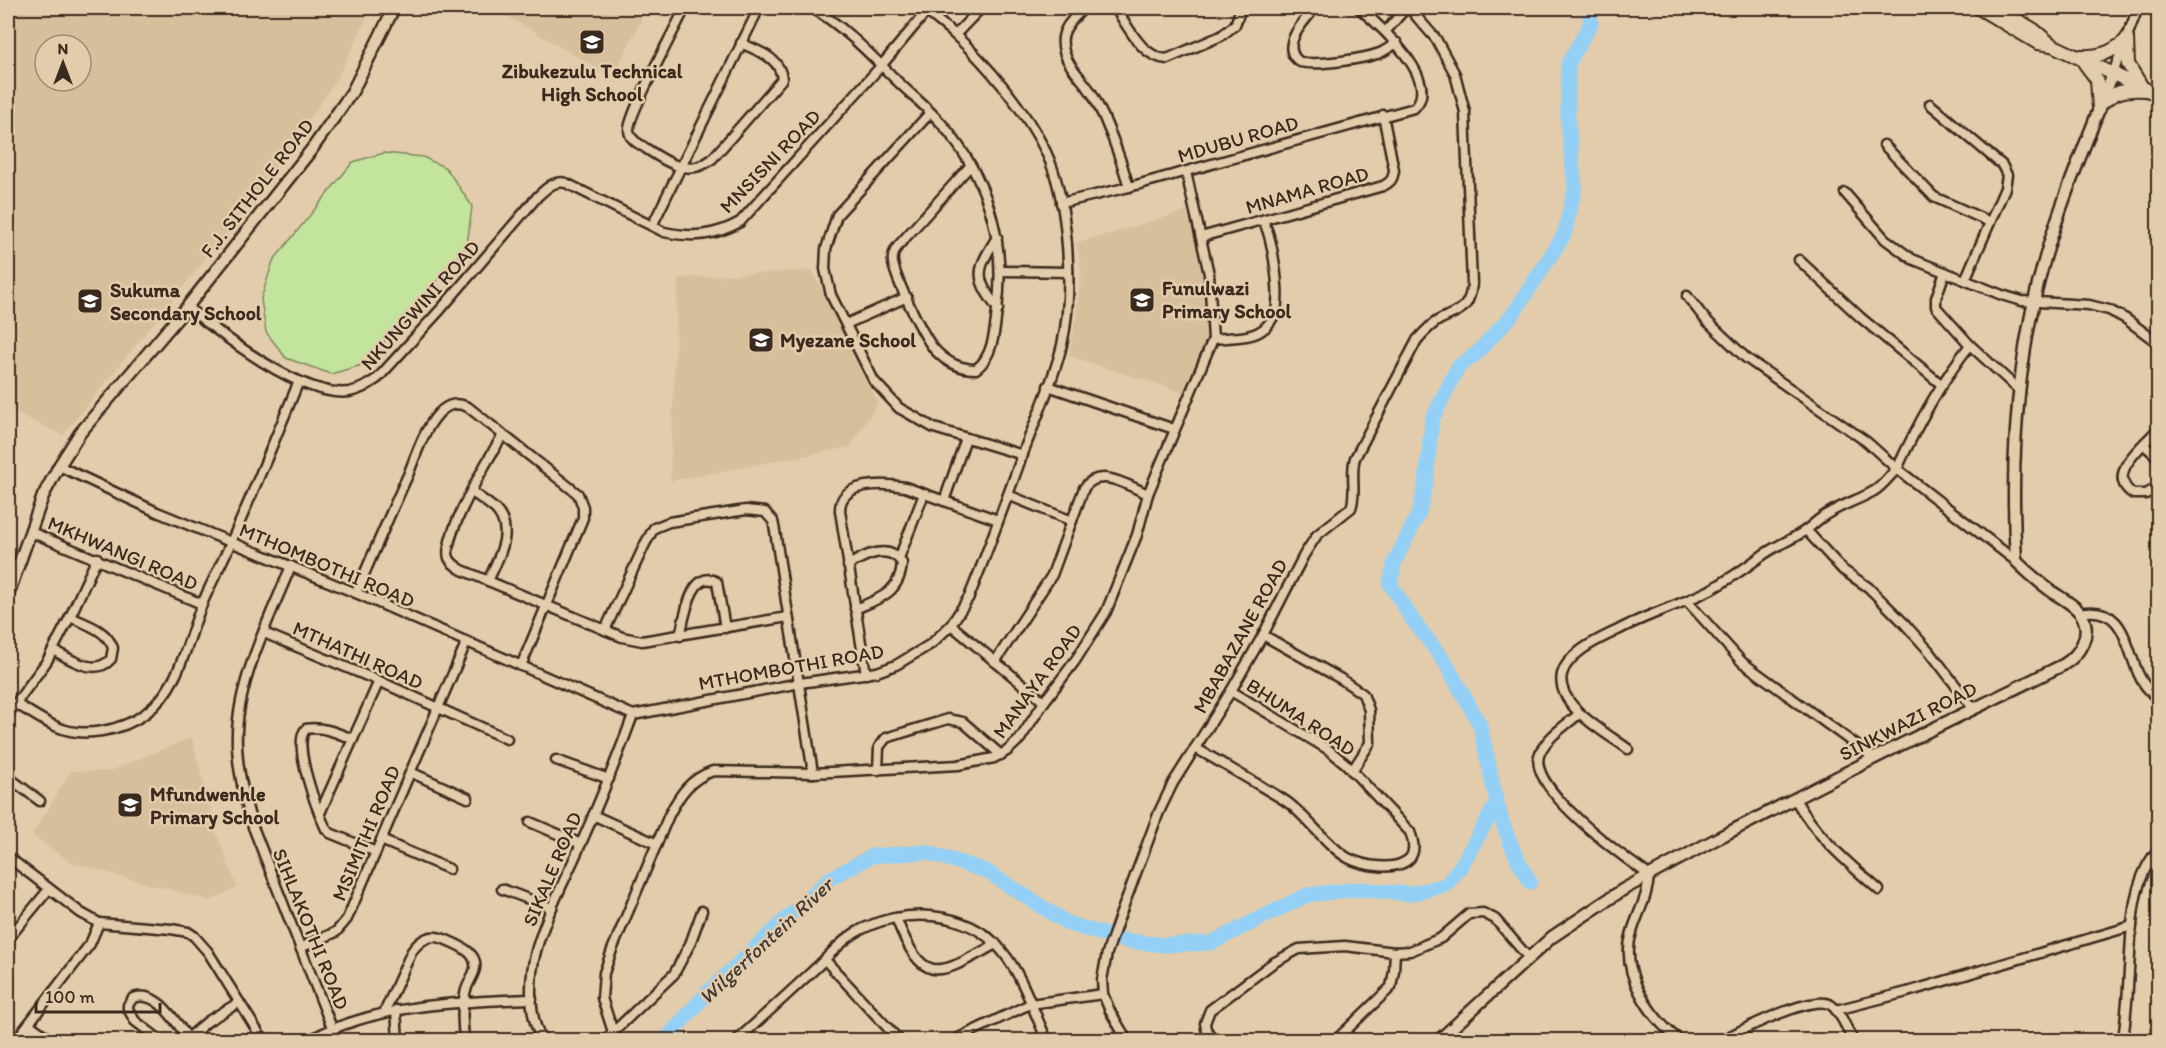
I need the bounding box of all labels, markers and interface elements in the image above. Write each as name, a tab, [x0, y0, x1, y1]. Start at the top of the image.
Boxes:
school or university icon: Zibukezulu Technical High School	[577, 27, 607, 57]
north arrow	[33, 33, 93, 93]
text: N	[58, 39, 68, 58]
place label: Zibukezulu Technical High School	[502, 59, 683, 107]
street label: MNSISNI ROAD	[714, 104, 826, 218]
street label: MDUBU ROAD	[1175, 110, 1301, 168]
street label: F.J. SITHOLE ROAD	[195, 114, 319, 262]
street label: MNAMA ROAD	[1243, 161, 1371, 219]
street label: NKUNGWINI ROAD	[355, 235, 485, 375]
place label: Funulwazi Primary School	[1162, 276, 1292, 324]
place label: Sukuma Secondary School	[110, 278, 262, 326]
school or university icon: Funulwazi Primary School	[1127, 285, 1157, 315]
school or university icon: Sukuma Secondary School	[75, 286, 105, 316]
school or university icon: Myezane School	[746, 325, 776, 355]
place label: Myezane School	[780, 328, 916, 353]
street label: MKHWANGI ROAD	[44, 511, 202, 595]
street label: MTHOMBOTHI ROAD	[236, 517, 418, 613]
street label: MBABAZANE ROAD	[1188, 554, 1292, 718]
street label: MTHATHI ROAD	[289, 616, 427, 694]
street label: MANAYA ROAD	[987, 619, 1087, 743]
street label: MTHOMBOTHI ROAD	[696, 639, 886, 695]
street label: BHUMA ROAD	[1242, 673, 1360, 761]
street label: SINKWAZI ROAD	[1835, 676, 1981, 766]
street label: MSIMITHI ROAD	[327, 762, 405, 904]
place label: Mfundwenhle Primary School	[150, 782, 280, 830]
school or university icon: Mfundwenhle Primary School	[115, 790, 145, 820]
street label: SIKALE ROAD	[517, 808, 587, 930]
street label: SIHLAKOTHI ROAD	[268, 845, 354, 1013]
water label: Wilgerfontein River	[693, 870, 840, 1009]
scale bar	[36, 976, 160, 1014]
text: 100 m	[45, 986, 95, 1008]

